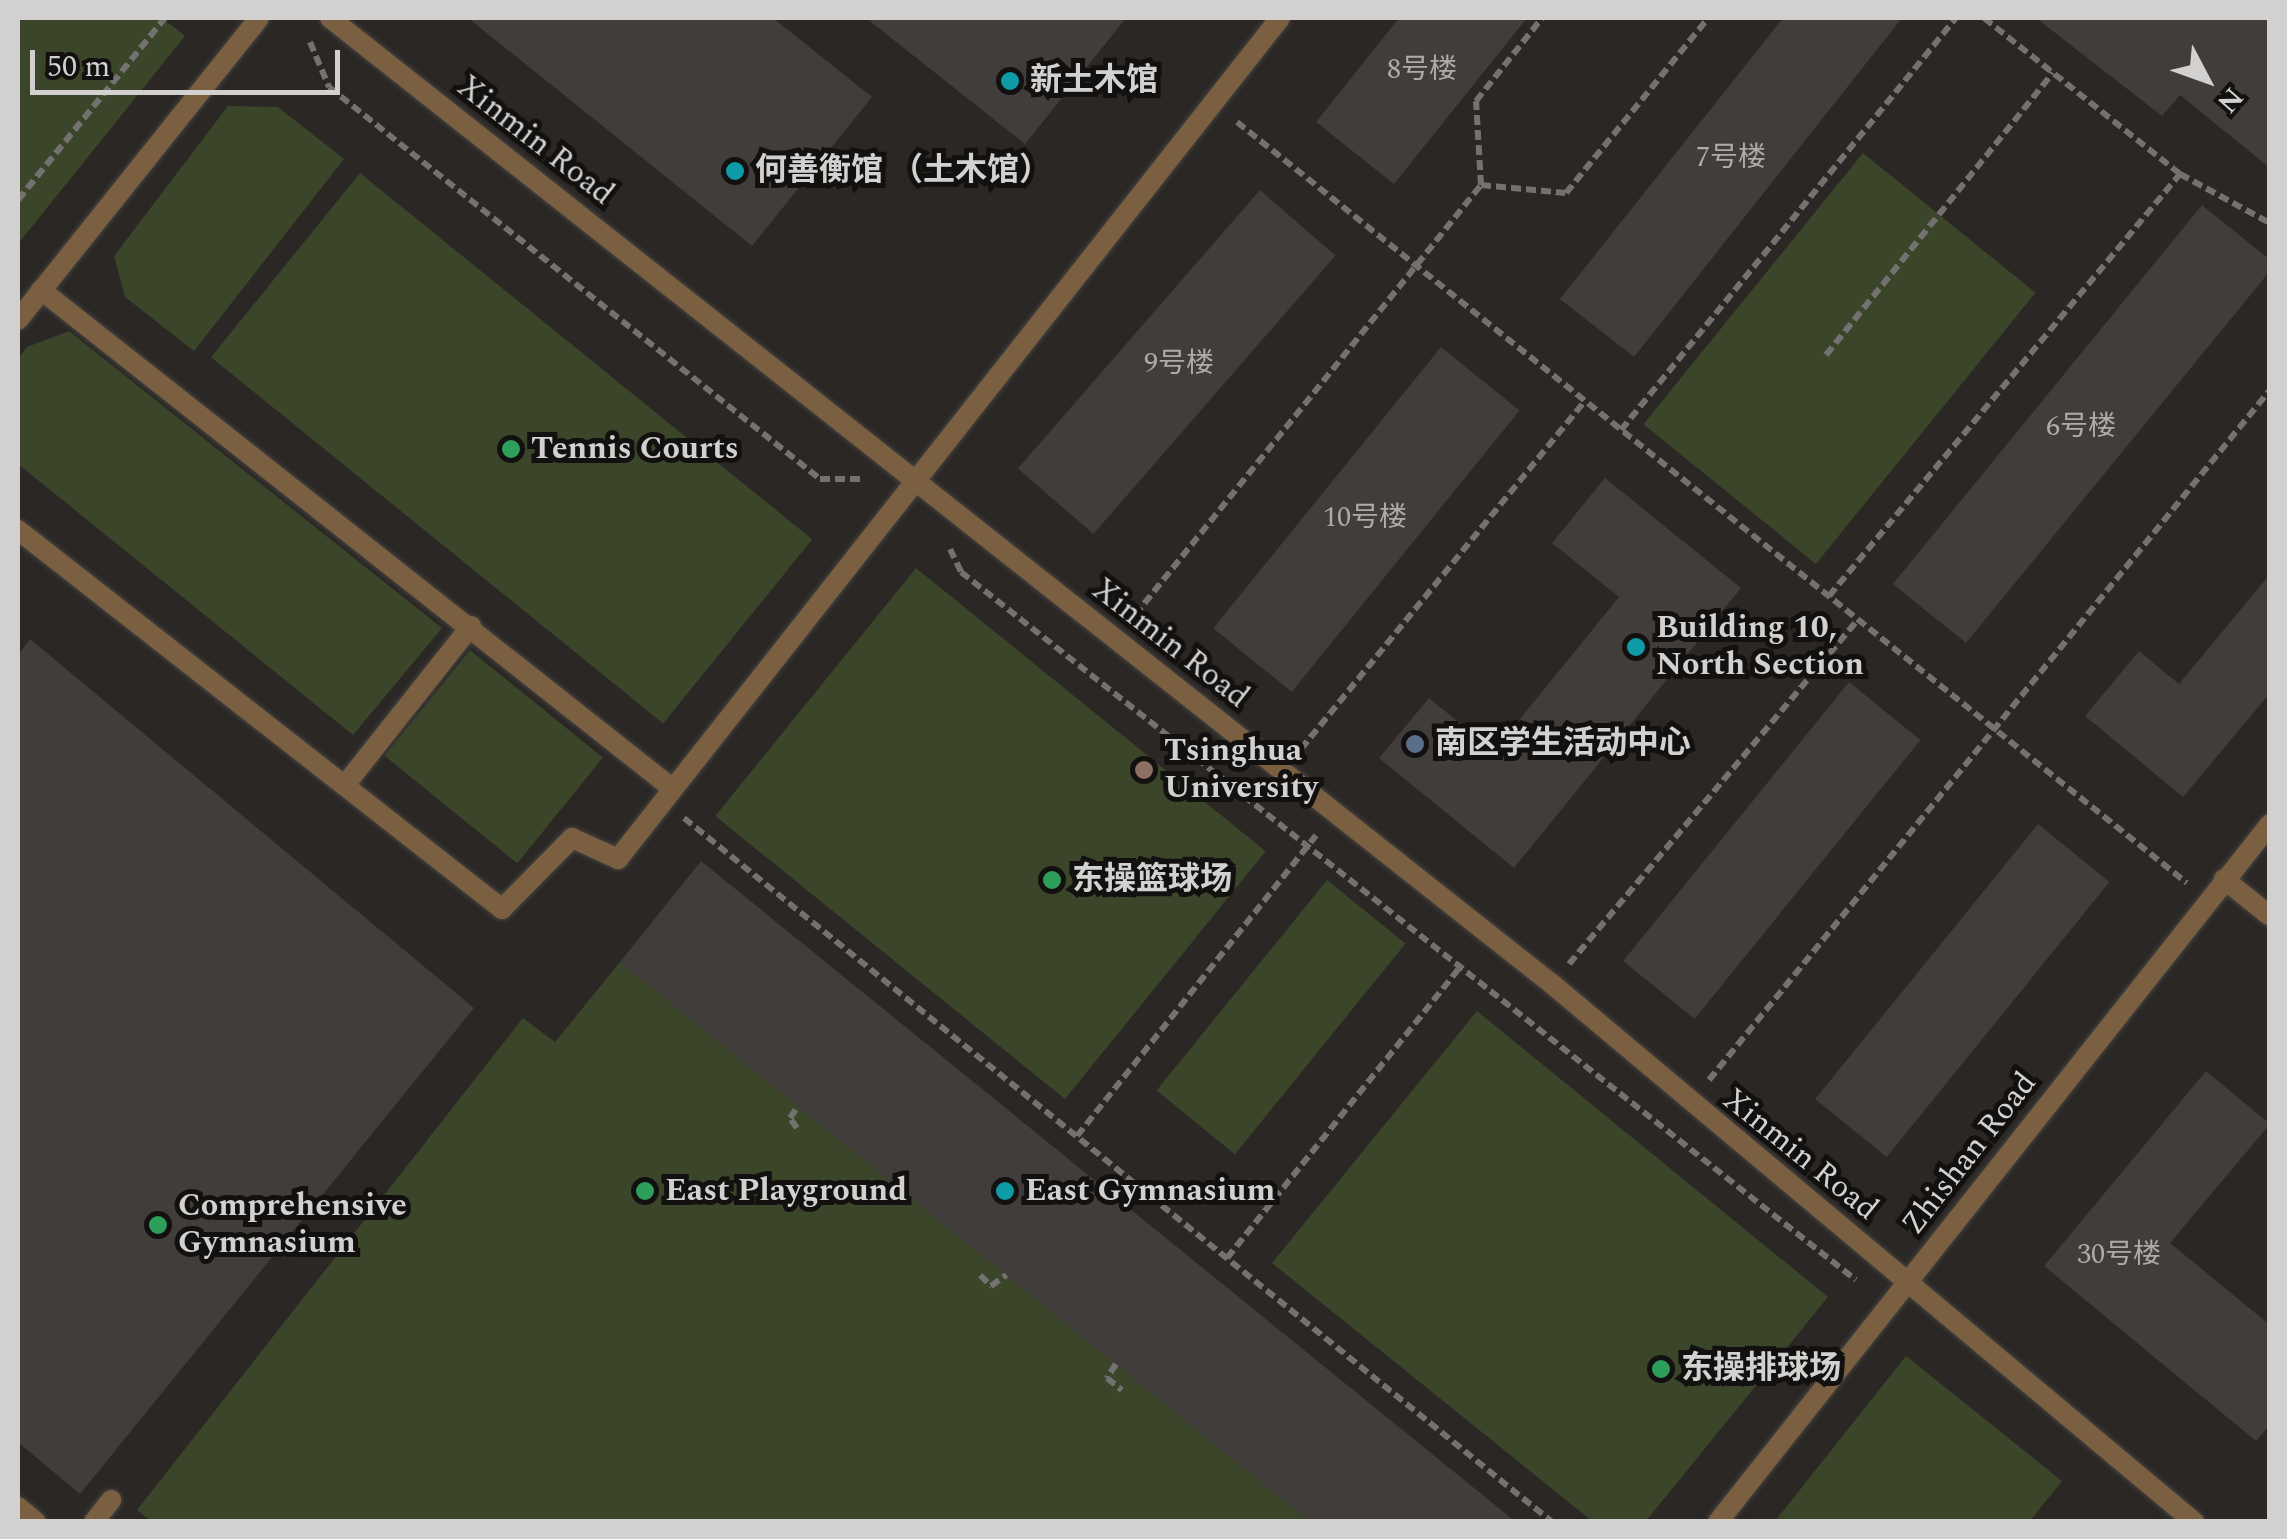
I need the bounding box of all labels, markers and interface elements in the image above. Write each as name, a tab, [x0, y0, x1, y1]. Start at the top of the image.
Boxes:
scale bar	[35, 30, 345, 92]
north arrow	[2157, 30, 2257, 130]
text: 50 m	[47, 44, 110, 90]
house number: 8号楼	[1387, 53, 1457, 87]
place label: 新土木馆	[1030, 62, 1158, 100]
street label: Xinmin Road	[449, 68, 621, 214]
marker: 新土木馆	[999, 70, 1021, 92]
text: N	[2206, 77, 2254, 123]
house number: 7号楼	[1696, 141, 1766, 175]
place label: 何善衡馆 （土木馆）	[755, 152, 1051, 190]
marker: 何善衡馆 （土木馆）	[724, 160, 746, 182]
house number: 9号楼	[1144, 347, 1214, 381]
house number: 6号楼	[2046, 410, 2116, 444]
place label: Tennis Courts	[531, 430, 739, 468]
marker: Tennis Courts	[500, 438, 522, 460]
house number: 10号楼	[1323, 501, 1407, 535]
street label: Xinmin Road	[1084, 571, 1256, 717]
place label: Building 10, North Section	[1656, 610, 1864, 685]
marker: Building 10, North Section	[1625, 636, 1647, 658]
place label: 南区学生活动中心	[1435, 725, 1691, 763]
place label: Tsinghua University	[1164, 733, 1318, 808]
marker: 南区学生活动中心	[1404, 733, 1426, 755]
marker: Tsinghua University	[1133, 759, 1155, 781]
place label: 东操篮球场	[1072, 861, 1232, 899]
marker: 东操篮球场	[1041, 869, 1063, 891]
street label: Zhishan Road	[1895, 1065, 2045, 1243]
street label: Xinmin Road	[1715, 1081, 1885, 1229]
place label: East Playground	[665, 1172, 907, 1210]
place label: East Gymnasium	[1025, 1172, 1275, 1210]
marker: East Playground	[634, 1180, 656, 1202]
marker: East Gymnasium	[994, 1180, 1016, 1202]
place label: Comprehensive Gymnasium	[178, 1188, 407, 1263]
marker: Comprehensive Gymnasium	[147, 1214, 169, 1236]
house number: 30号楼	[2077, 1238, 2161, 1272]
place label: 东操排球场	[1681, 1350, 1841, 1388]
marker: 东操排球场	[1650, 1358, 1672, 1380]

